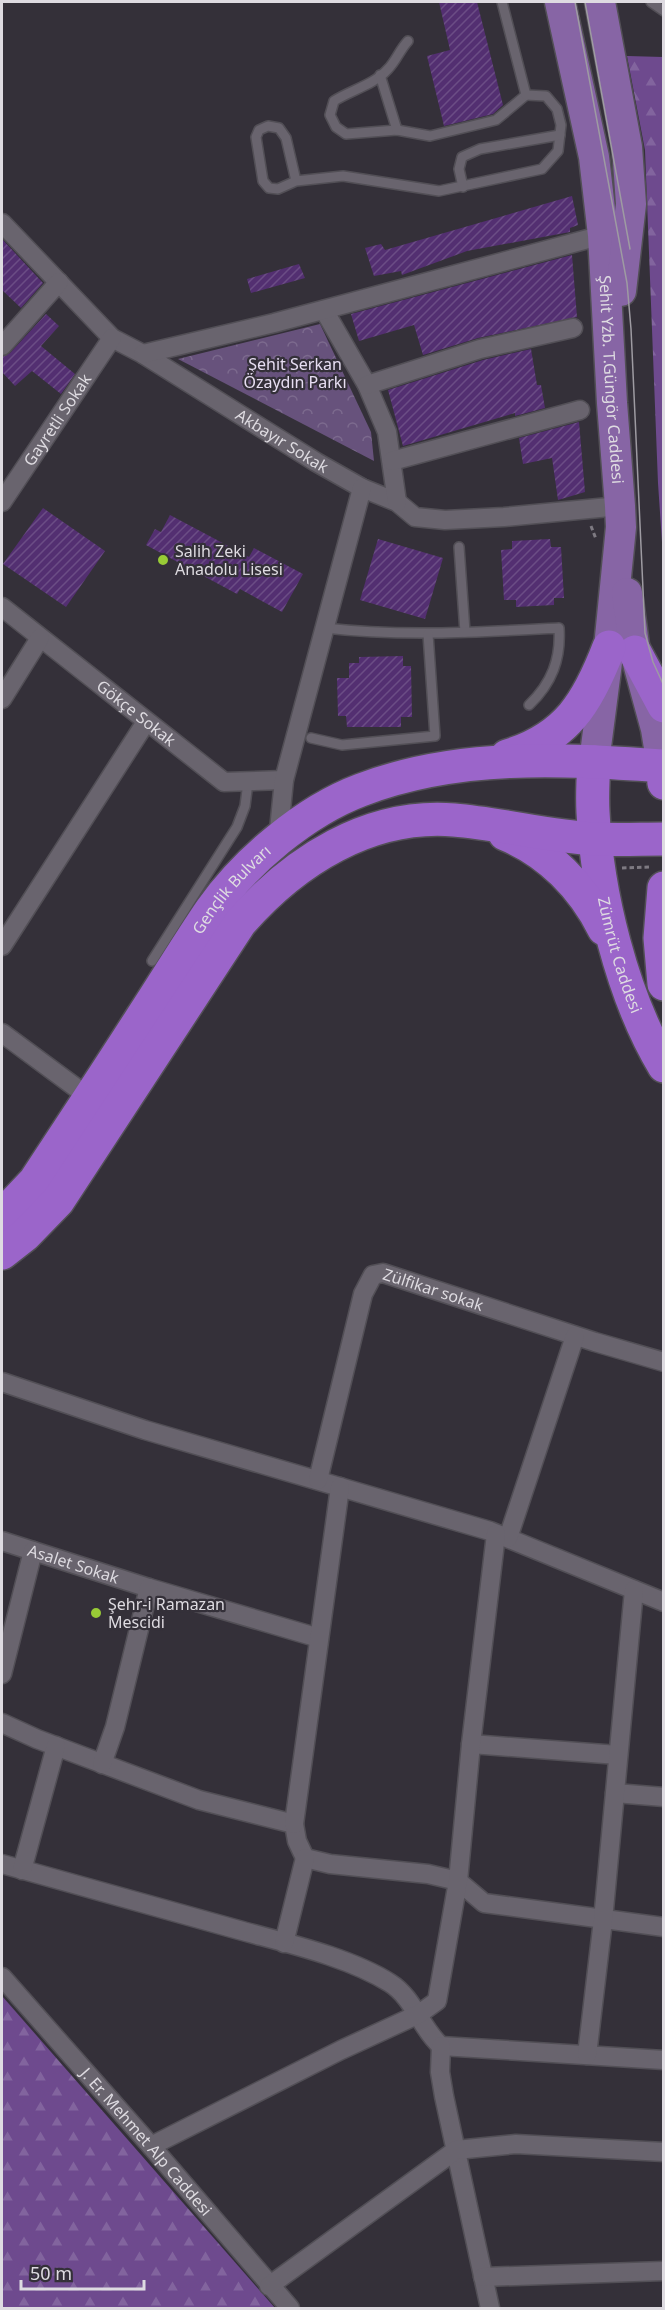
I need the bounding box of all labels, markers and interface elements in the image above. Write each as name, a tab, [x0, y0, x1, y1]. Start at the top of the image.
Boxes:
street label: Şehit Yzb. T.Güngör Caddesi	[594, 275, 629, 485]
park label: Şehit Serkan Özaydın Parkı	[243, 353, 347, 393]
street label: Gayretli Sokak	[18, 369, 96, 470]
street label: Akbayır Sokak	[232, 404, 333, 478]
place label: Salih Zeki Anadolu Lisesi	[175, 540, 283, 580]
marker: Salih Zeki Anadolu Lisesi	[156, 553, 170, 567]
street label: Gökçe Sokak	[92, 675, 181, 751]
street label: Gençlik Bulvarı	[187, 840, 275, 938]
street label: Zümrüt Caddesi	[593, 895, 648, 1016]
street label: Zülfikar sokak	[380, 1263, 487, 1316]
street label: Asalet Sokak	[25, 1539, 122, 1589]
place label: Şehr-i Ramazan Mescidi	[108, 1593, 225, 1633]
marker: Şehr-i Ramazan Mescidi	[89, 1606, 103, 1620]
street label: J. Er. Mehmet Alp Caddesi	[75, 2061, 217, 2220]
scale bar	[21, 2253, 144, 2291]
text: 50 m	[30, 2261, 72, 2285]

